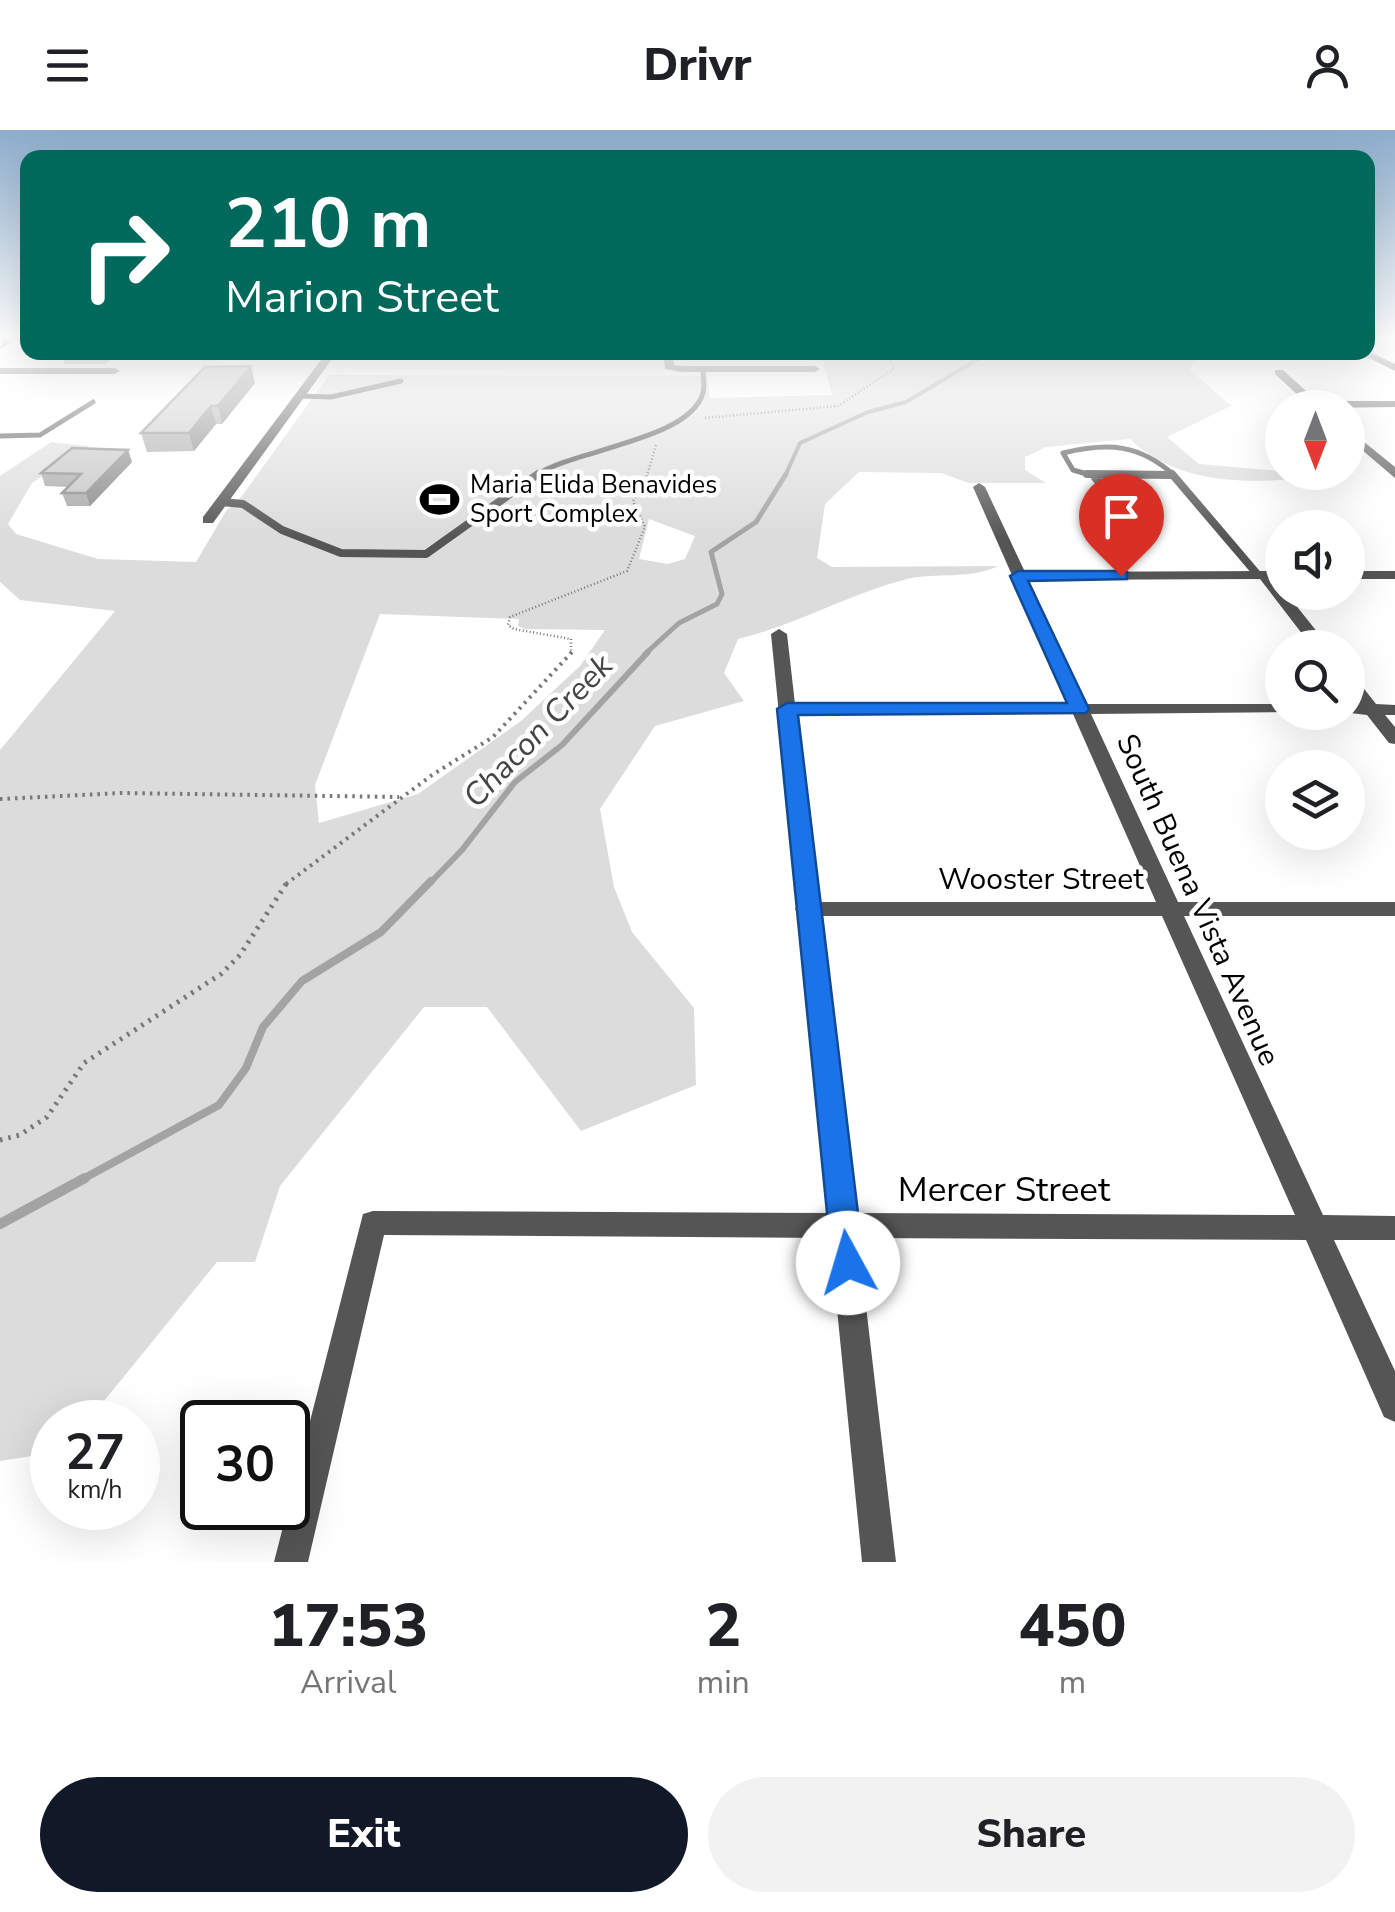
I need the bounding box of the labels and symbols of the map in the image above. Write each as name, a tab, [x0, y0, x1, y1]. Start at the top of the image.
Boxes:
north arrow	[1265, 390, 1365, 490]
place label: Maria Elida Benavides Sport Complex	[470, 468, 717, 531]
pin	[1079, 474, 1164, 577]
sports icon: Maria Elida Benavides Sport Complex	[419, 478, 461, 520]
water label: Chacon Creek	[454, 644, 623, 817]
street label: South Buena Vista Avenue	[1106, 728, 1290, 1072]
street label: Wooster Street	[938, 859, 1144, 900]
street label: Mercer Street	[898, 1166, 1111, 1213]
position arrow	[796, 1211, 900, 1315]
speed limit sign: 30	[180, 1400, 310, 1530]

